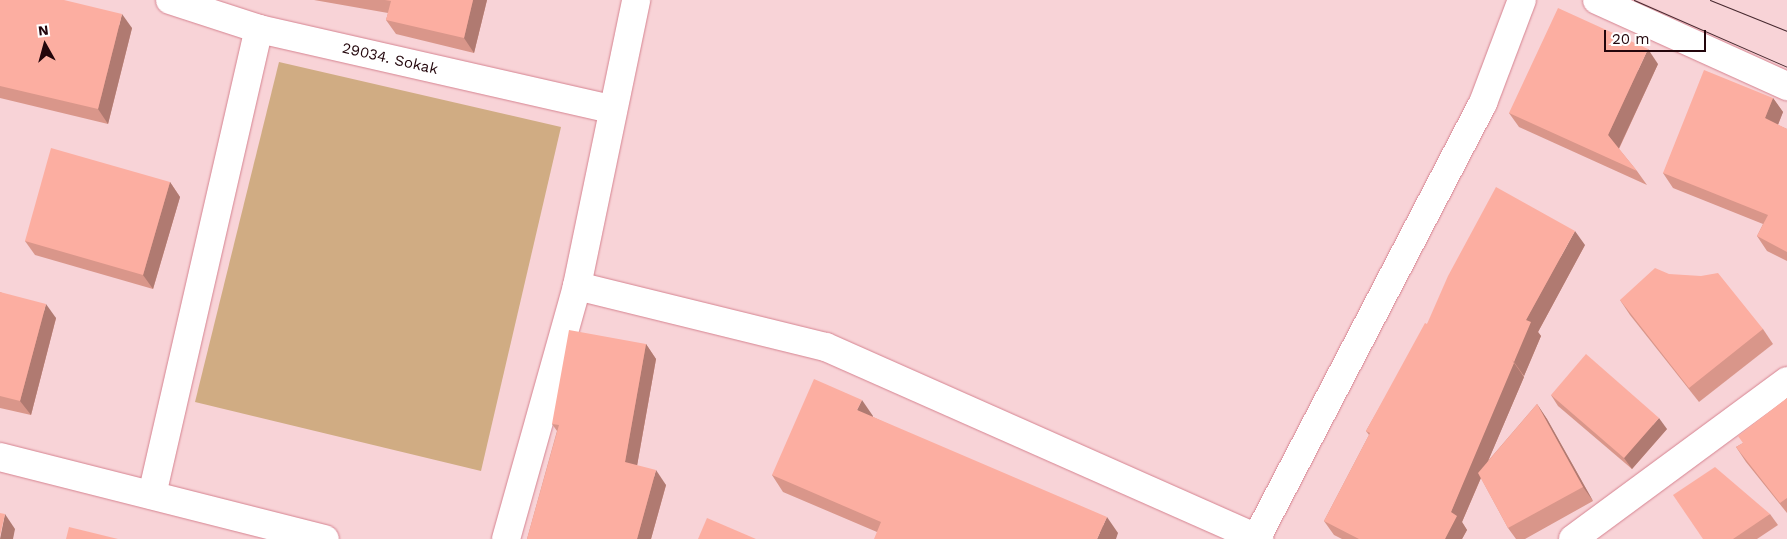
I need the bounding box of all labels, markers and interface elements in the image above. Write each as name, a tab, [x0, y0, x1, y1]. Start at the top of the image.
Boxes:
north arrow	[20, 20, 70, 70]
scale bar	[1607, 20, 1710, 52]
text: N	[37, 22, 49, 39]
text: 20 m	[1612, 30, 1650, 48]
street label: 29034. Sokak	[340, 39, 440, 79]

